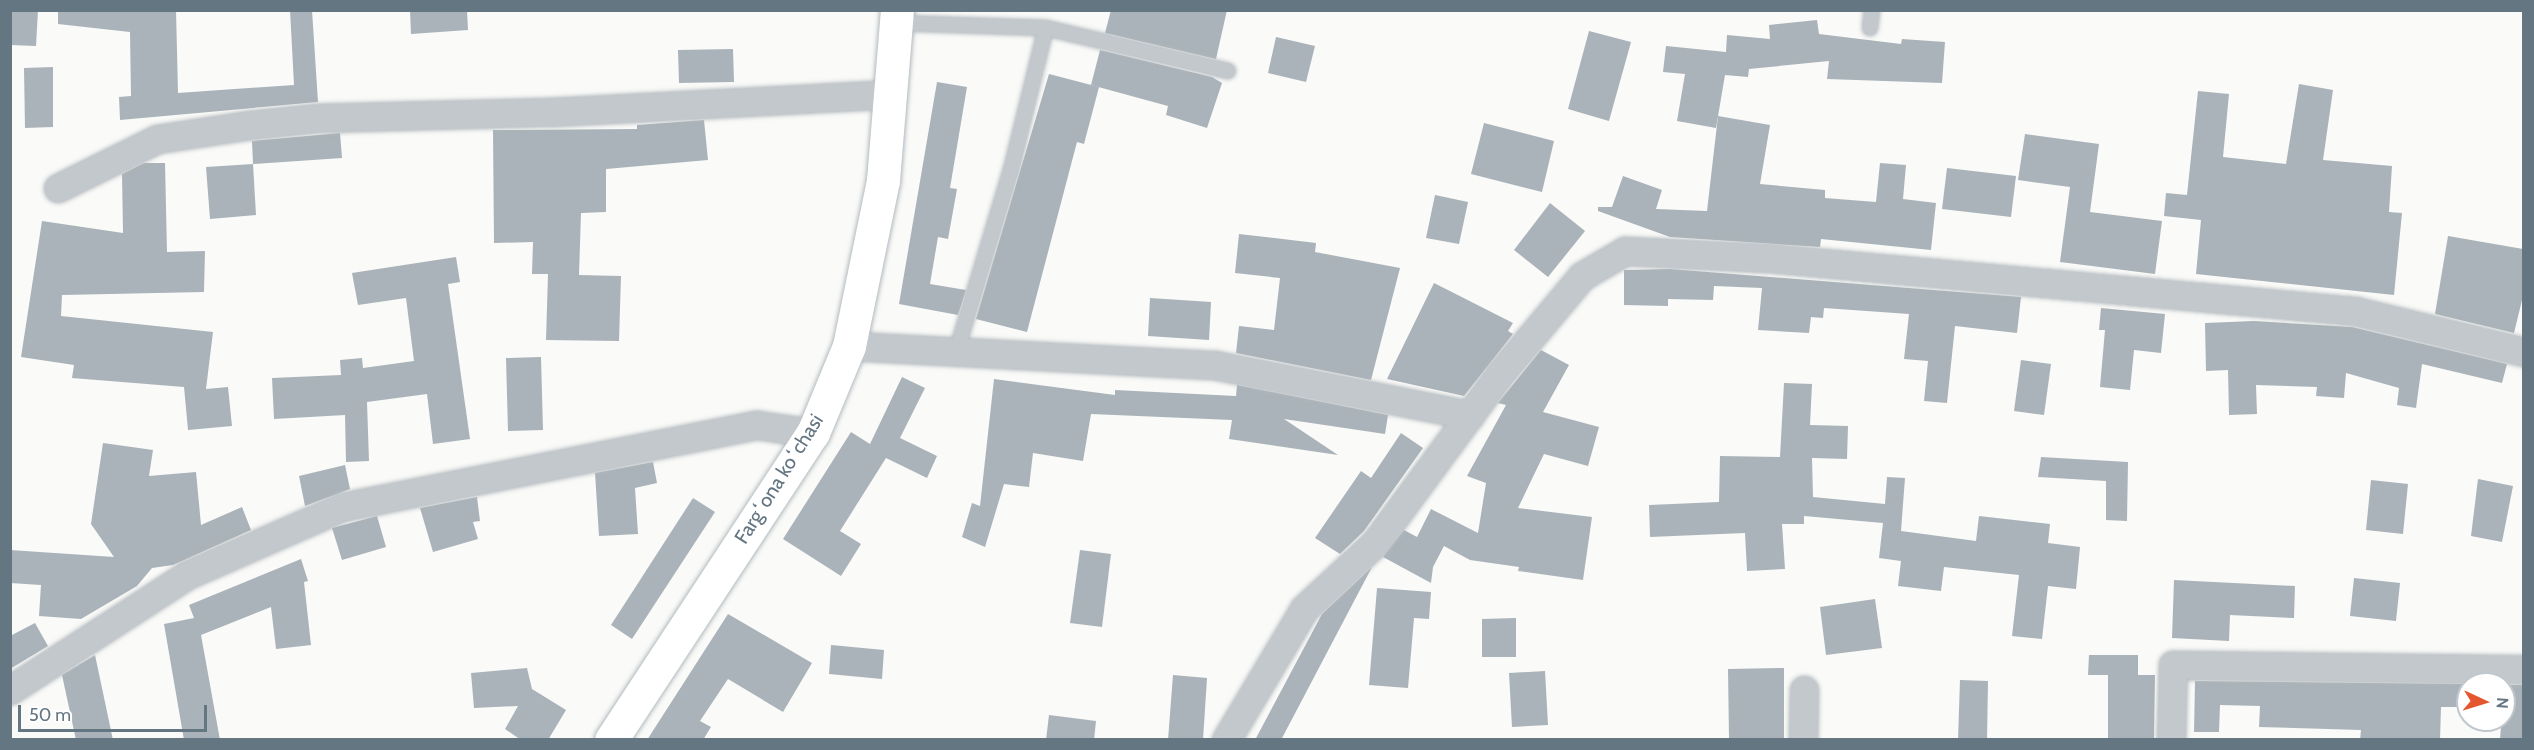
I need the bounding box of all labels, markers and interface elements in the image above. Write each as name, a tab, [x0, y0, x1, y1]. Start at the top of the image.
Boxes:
street label: Fargʻona koʻchasi	[730, 410, 828, 548]
north arrow	[2456, 672, 2516, 732]
scale bar	[21, 693, 210, 731]
text: N	[2493, 697, 2512, 709]
text: 50 m	[29, 704, 71, 726]

